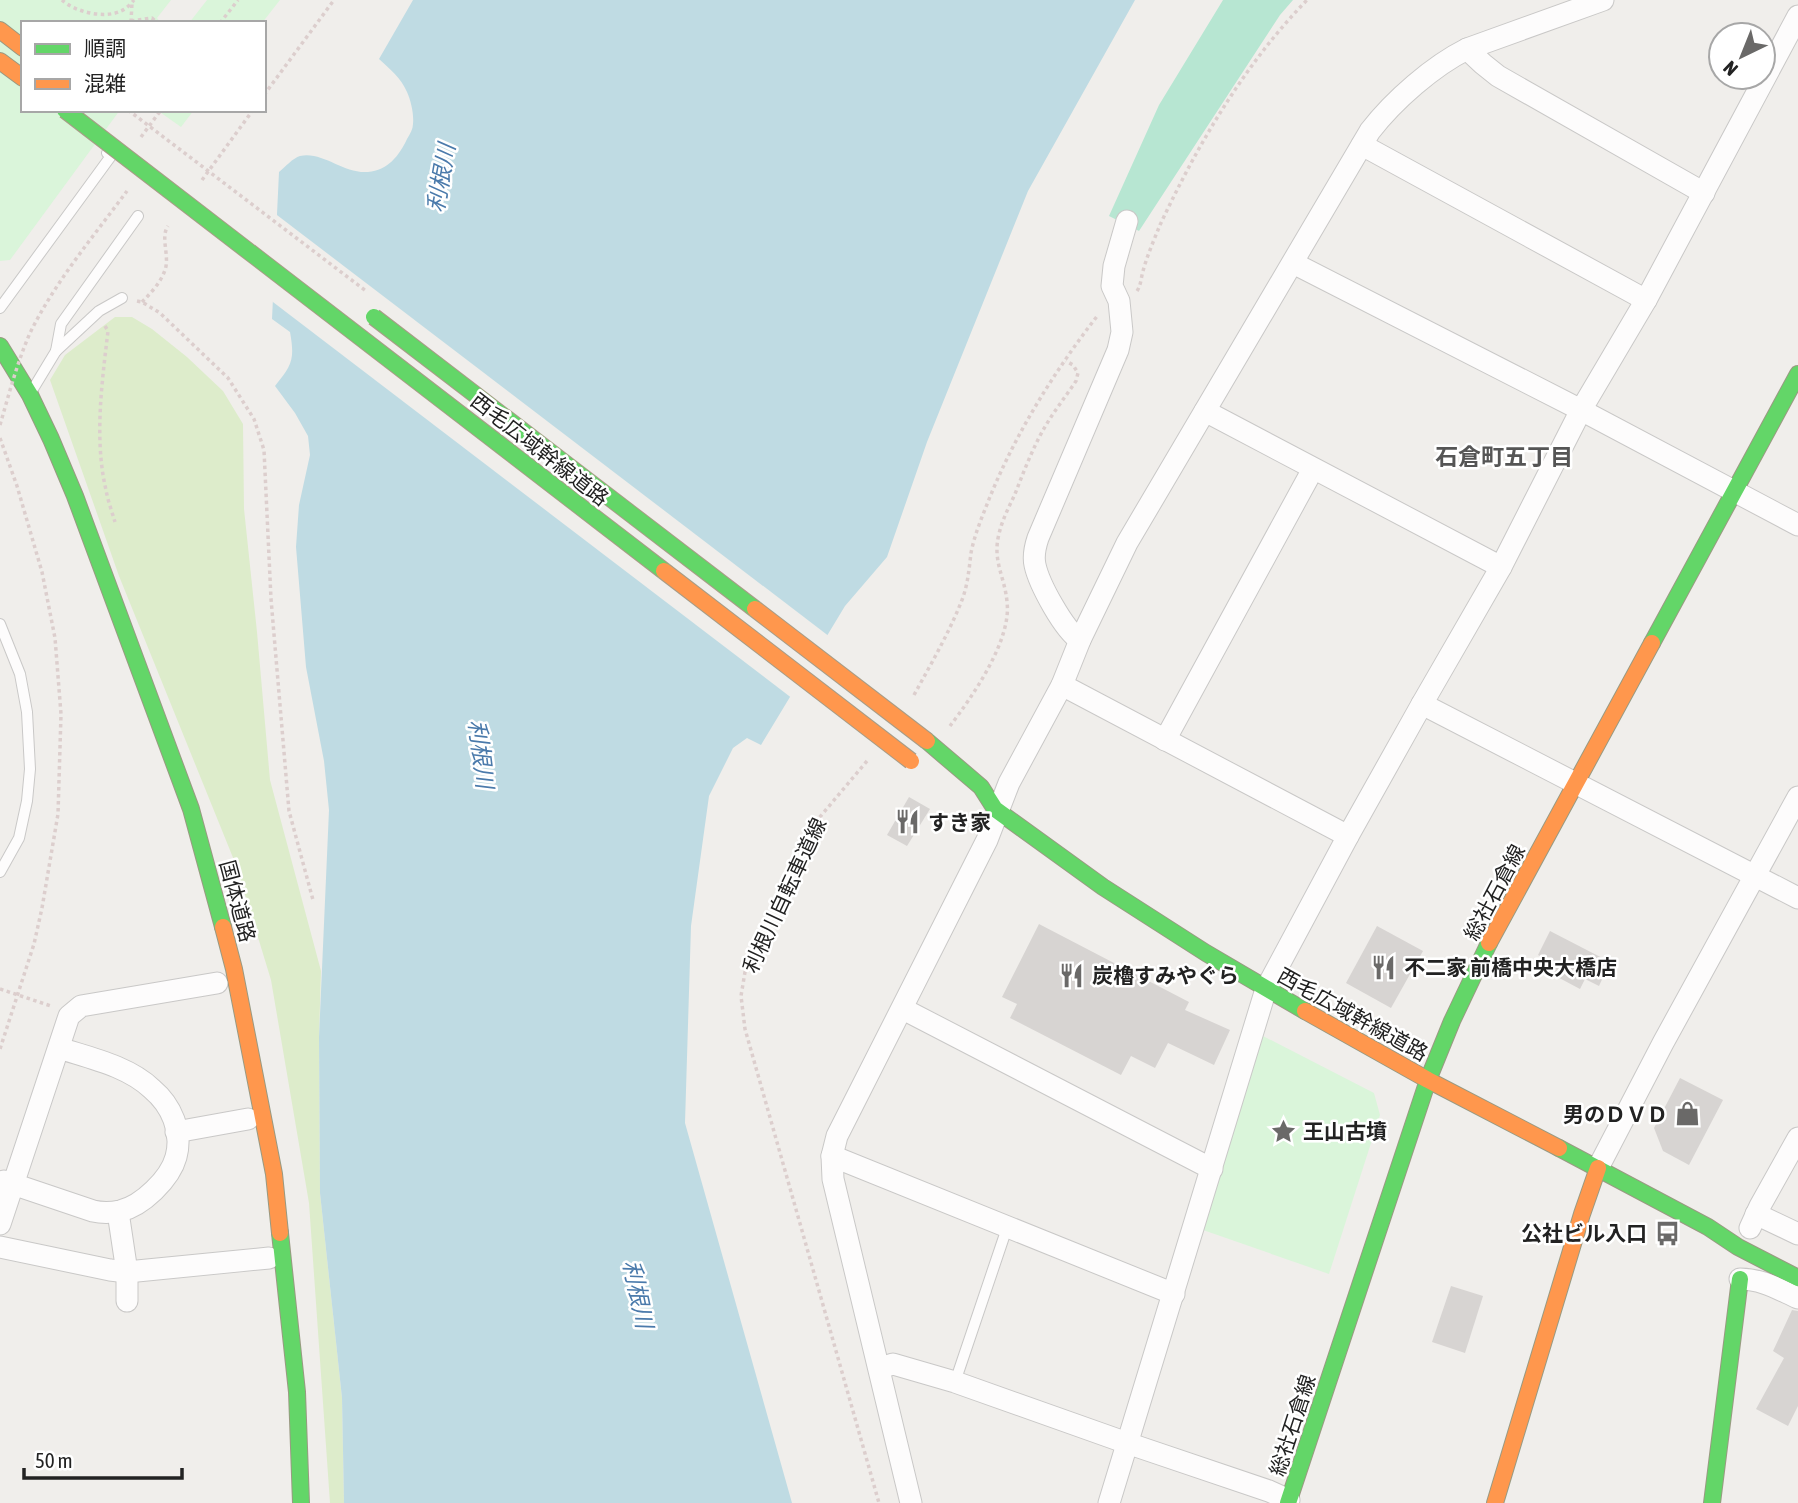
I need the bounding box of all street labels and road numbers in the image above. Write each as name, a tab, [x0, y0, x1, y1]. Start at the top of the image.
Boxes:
street label: 西毛広域幹線道路	[466, 388, 614, 510]
street label: 利根川自転車道線	[738, 814, 830, 976]
street label: 総社石倉線	[1459, 840, 1529, 944]
street label: 国体道路	[216, 857, 260, 945]
street label: 西毛広域幹線道路	[1274, 963, 1432, 1065]
street label: 総社石倉線	[1264, 1371, 1320, 1479]

